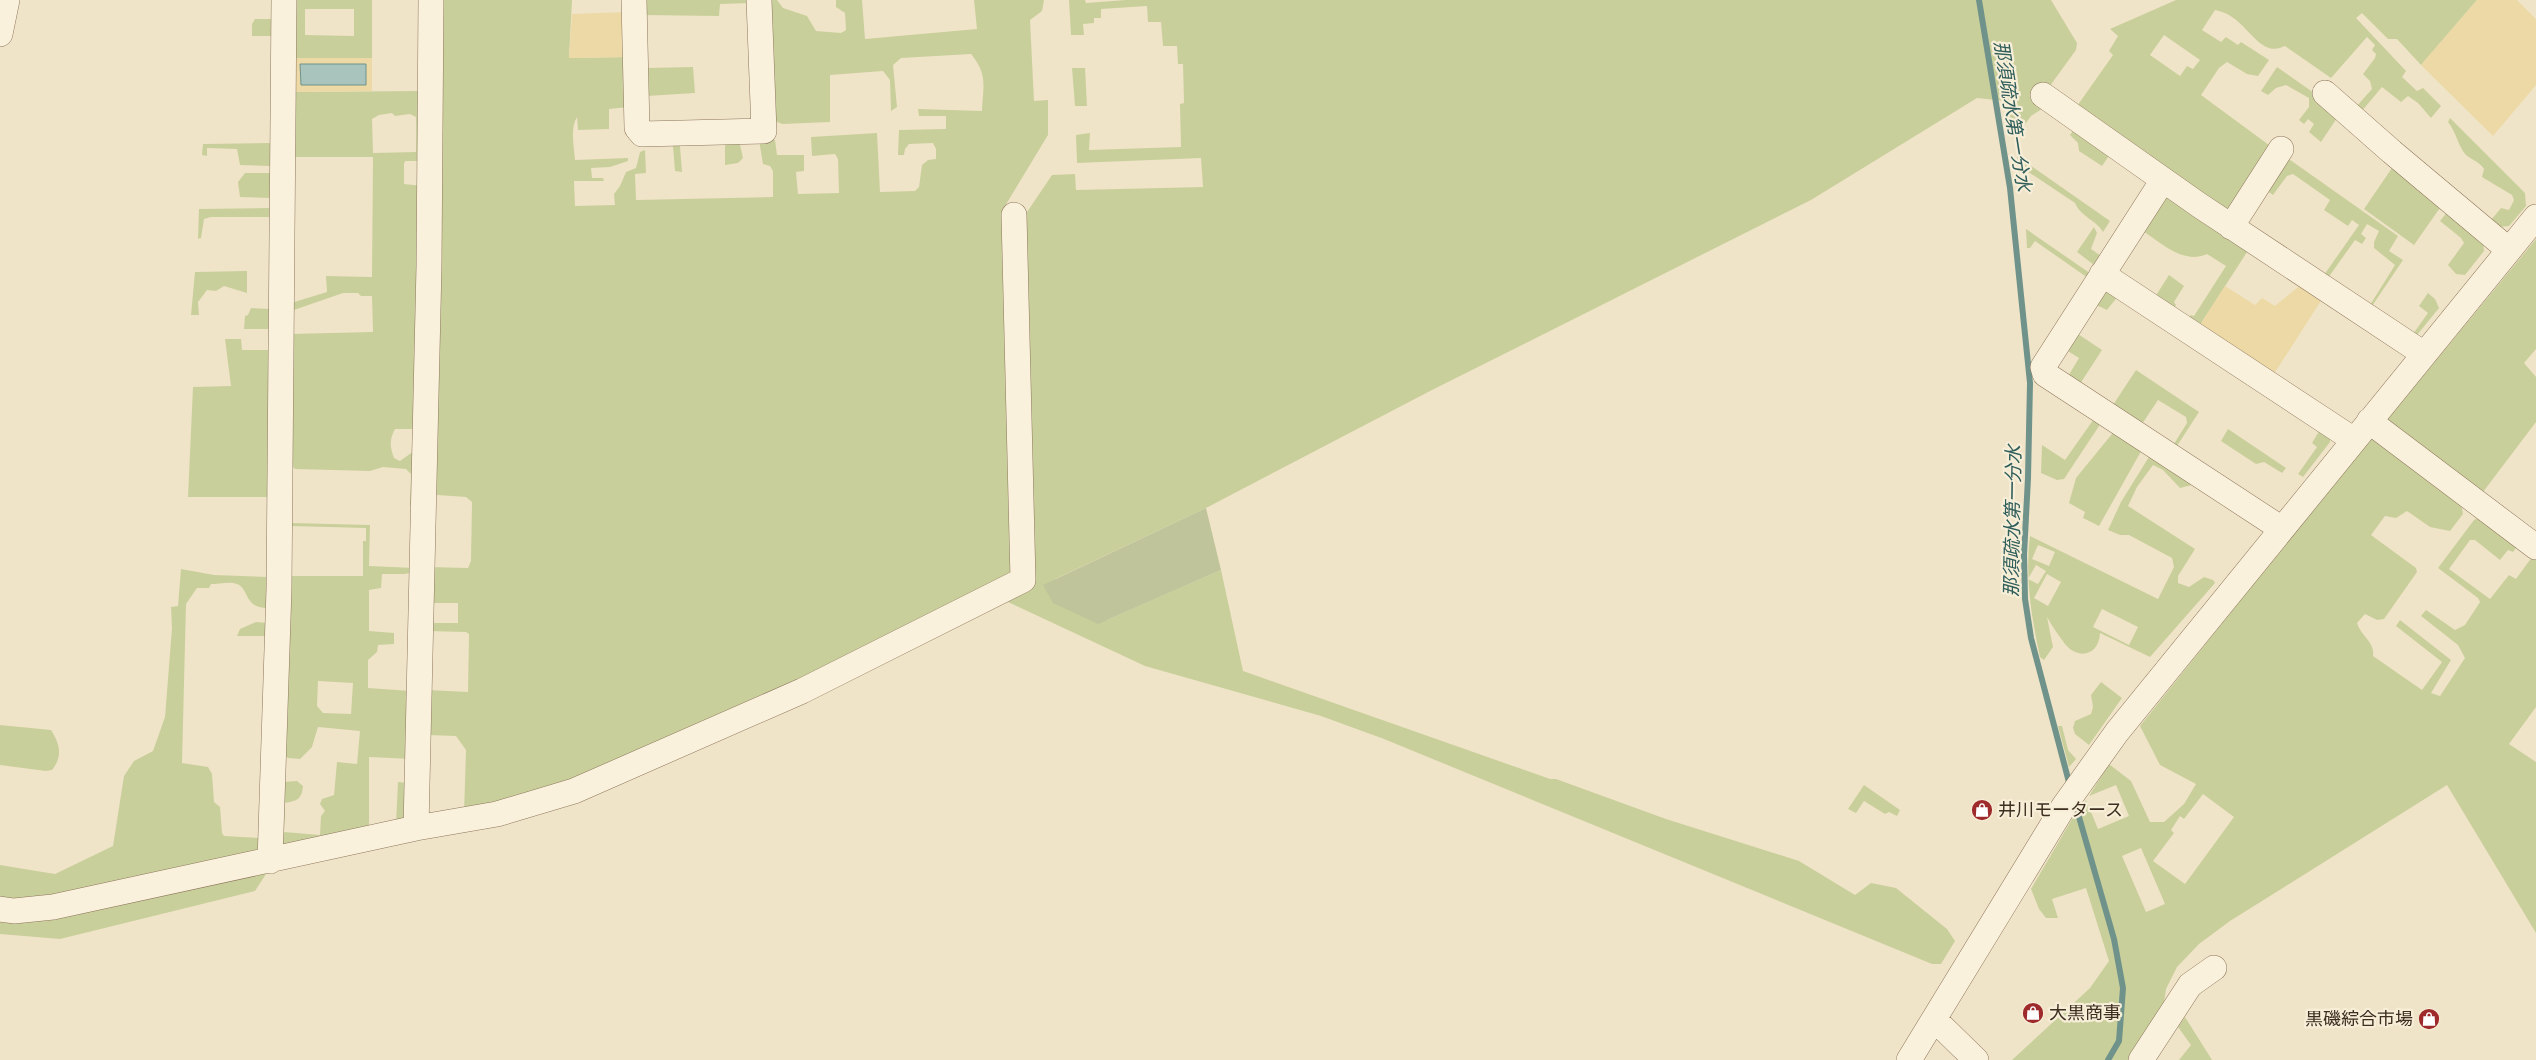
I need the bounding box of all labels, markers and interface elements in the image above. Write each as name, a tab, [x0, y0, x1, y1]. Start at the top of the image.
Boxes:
water label: 那須疏水第一分水	[1989, 39, 2037, 195]
water label: 那須疏水第一分水	[1999, 443, 2025, 597]
shop icon: 井川モータース	[1970, 798, 1994, 822]
place label: 井川モータース	[1998, 798, 2123, 821]
shop icon: 大黒商事	[2021, 1001, 2045, 1025]
place label: 大黒商事	[2049, 1001, 2121, 1024]
place label: 黒磯綜合市場	[2305, 1007, 2413, 1030]
shop icon: 黒磯綜合市場	[2417, 1007, 2441, 1031]

